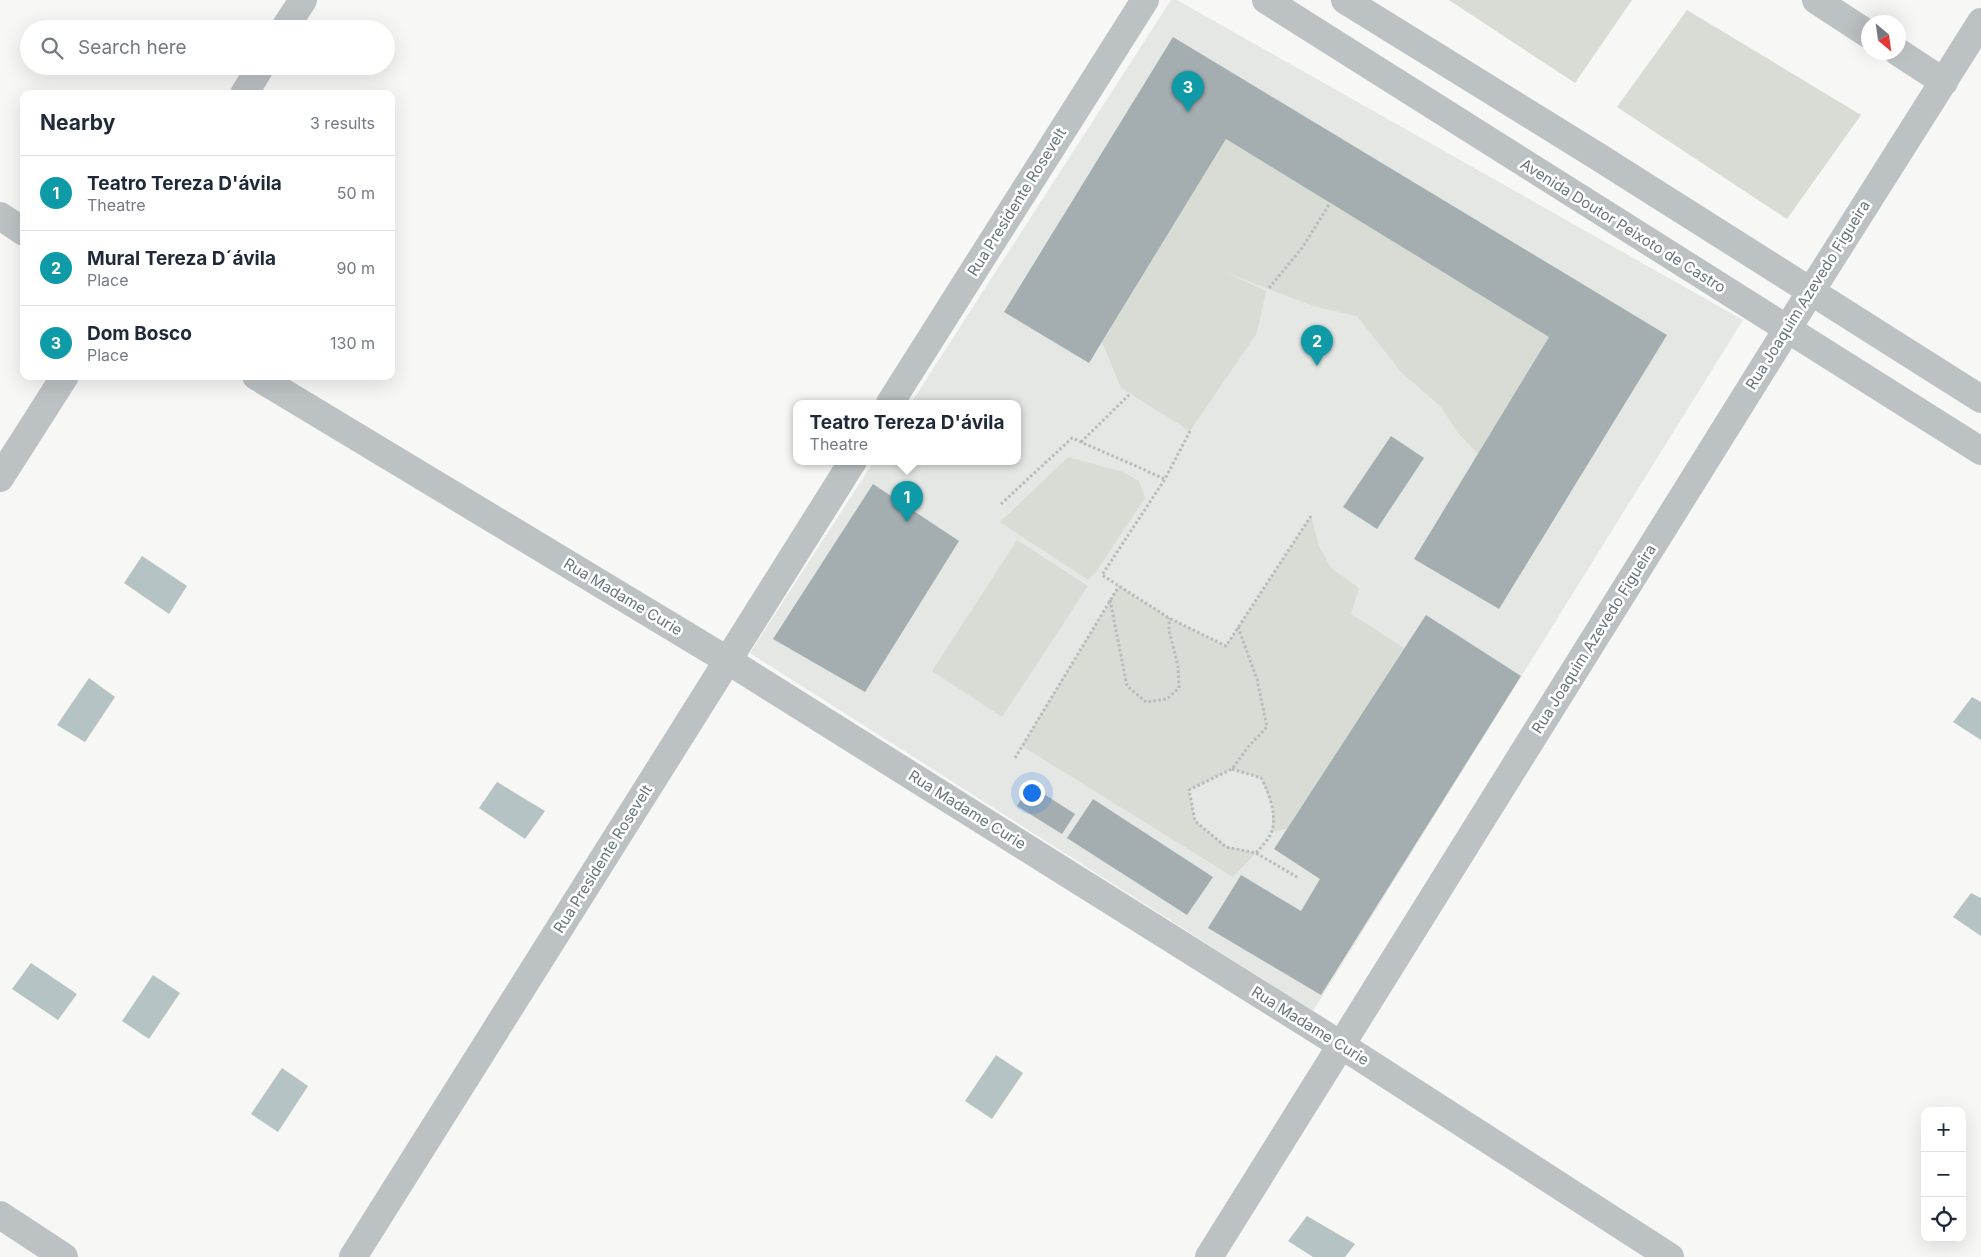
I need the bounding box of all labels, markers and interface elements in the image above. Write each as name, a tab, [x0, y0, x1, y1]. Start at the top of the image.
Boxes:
north arrow	[1861, 15, 1906, 60]
search box	[20, 20, 395, 75]
icon: search	[38, 34, 66, 62]
text: Search here	[78, 36, 187, 59]
pin: 3	[1172, 71, 1204, 112]
text: Nearby	[40, 110, 115, 135]
text: 3 results	[310, 113, 375, 133]
street label: Rua Presidente Rosevelt	[963, 124, 1070, 279]
street label: Avenida Doutor Peixoto de Castro	[1517, 154, 1729, 297]
text: Teatro Tereza D'ávila	[87, 172, 282, 195]
text: 1	[53, 183, 59, 203]
text: 50 m	[337, 183, 375, 203]
text: Theatre	[87, 195, 146, 215]
street label: Rua Joaquim Azevedo Figueira	[1741, 197, 1874, 393]
text: Mural Tereza D´ávila	[87, 247, 276, 270]
text: 2	[51, 258, 61, 278]
text: 90 m	[336, 258, 375, 278]
text: Place	[87, 270, 129, 290]
text: Dom Bosco	[87, 322, 192, 345]
pin: 2	[1301, 325, 1333, 366]
text: 3	[51, 333, 61, 353]
text: 130 m	[330, 333, 375, 353]
text: Place	[87, 345, 129, 365]
popup	[793, 400, 1021, 465]
text: Teatro Tereza D'ávila	[810, 411, 1004, 434]
text: Theatre	[810, 434, 868, 454]
pin: 1	[891, 481, 923, 522]
street label: Rua Joaquim Azevedo Figueira	[1527, 541, 1660, 737]
street label: Rua Madame Curie	[561, 554, 686, 639]
street label: Rua Madame Curie	[905, 766, 1030, 853]
your location	[1019, 780, 1045, 806]
street label: Rua Presidente Rosevelt	[549, 781, 656, 936]
street label: Rua Madame Curie	[1248, 982, 1373, 1069]
map controls	[1921, 1107, 1966, 1242]
button: +	[1921, 1107, 1966, 1152]
button: −	[1921, 1152, 1966, 1197]
button: locate	[1921, 1197, 1966, 1242]

